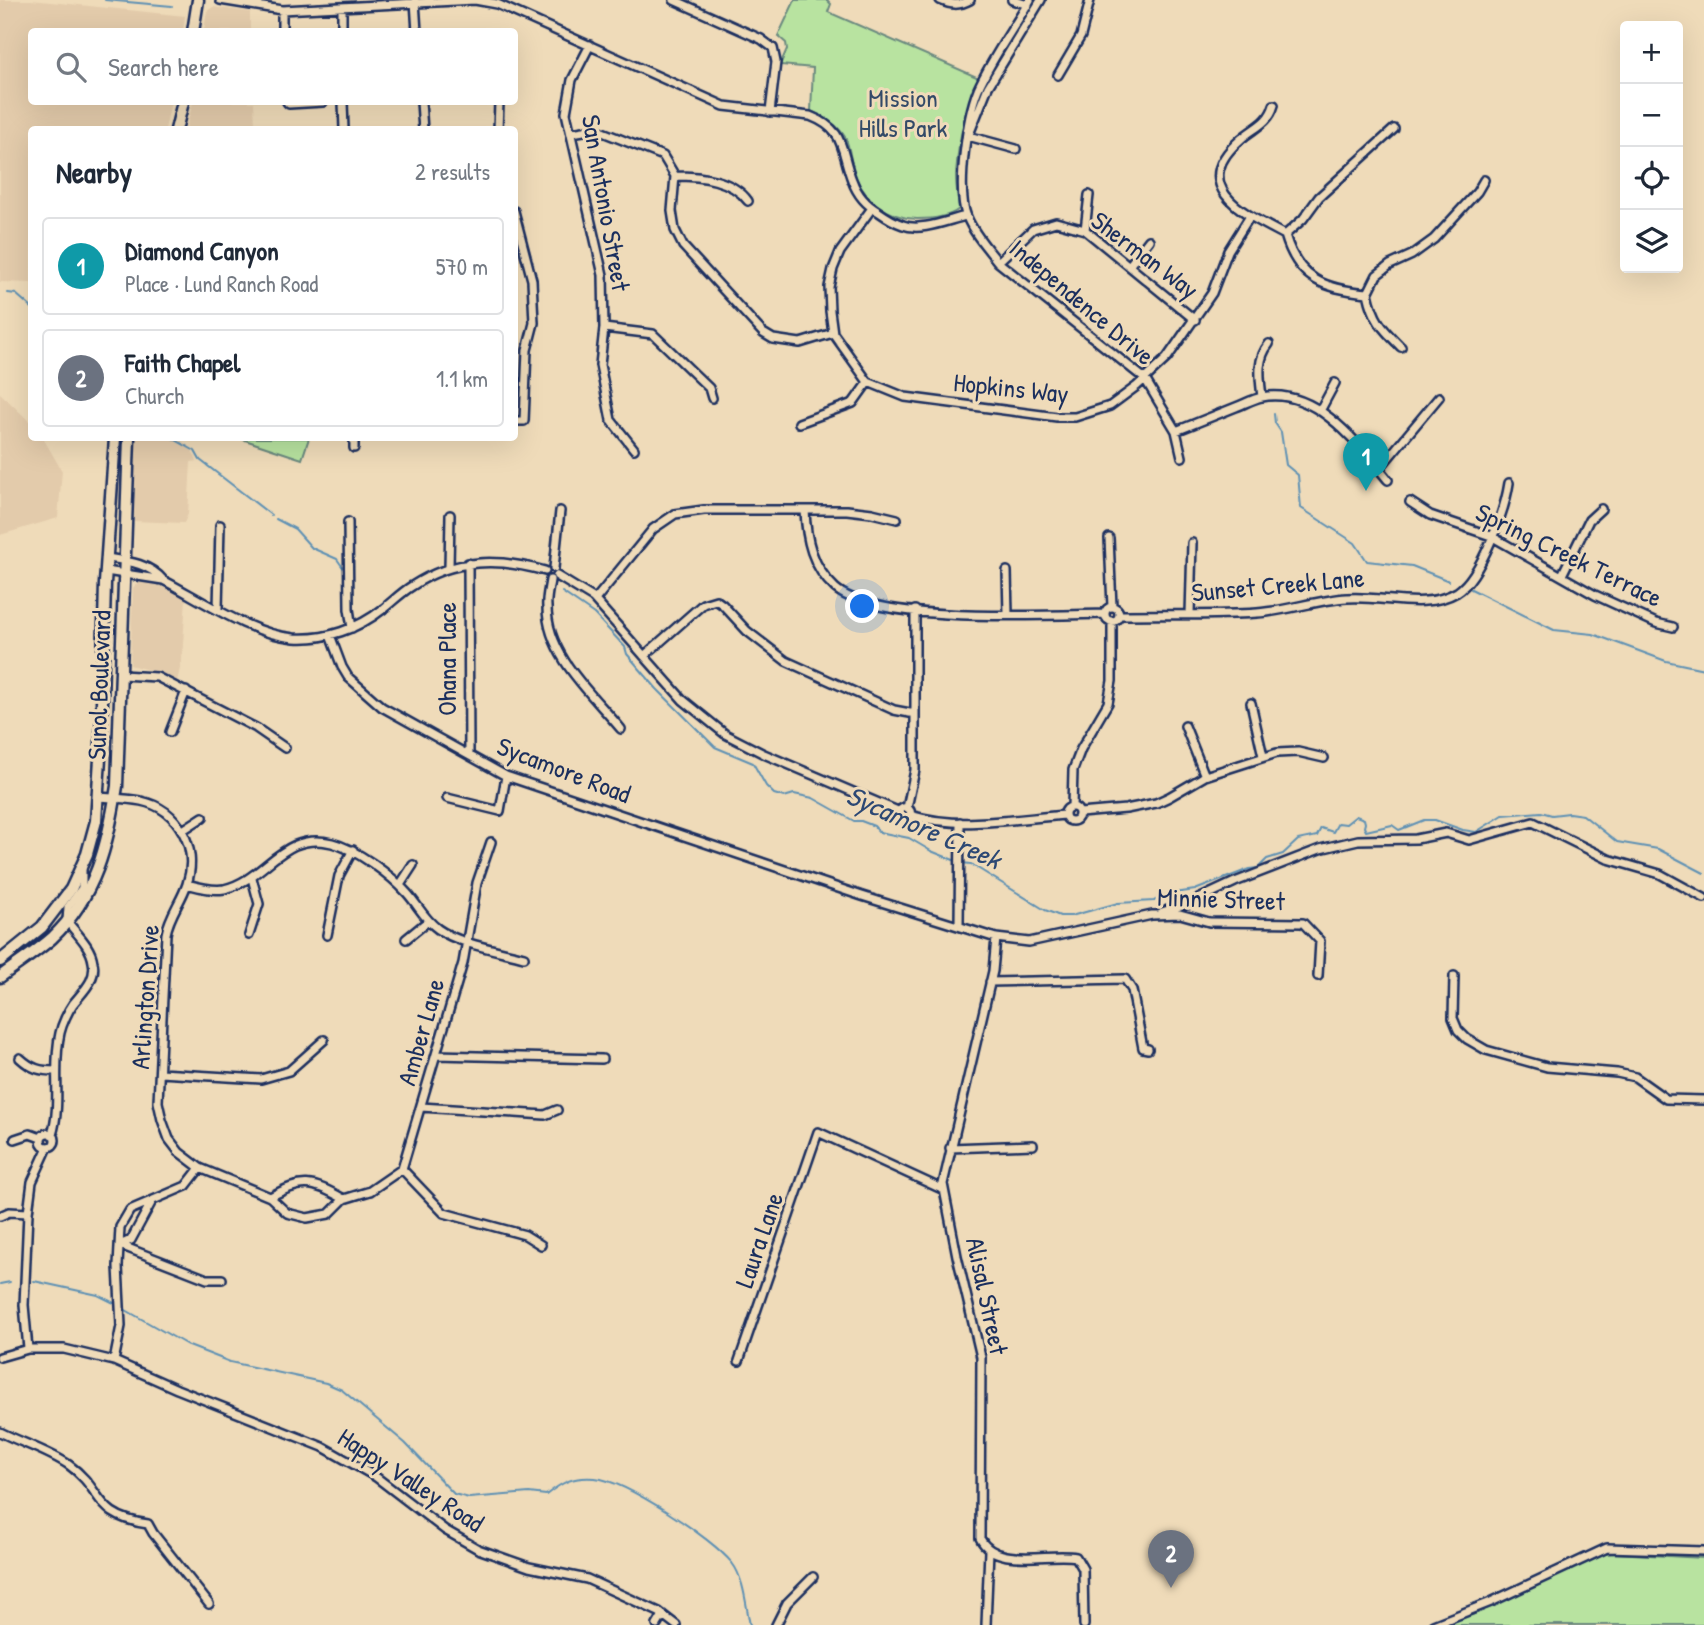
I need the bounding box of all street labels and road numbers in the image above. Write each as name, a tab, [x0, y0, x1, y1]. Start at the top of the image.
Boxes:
street label: San Antonio Street	[574, 112, 639, 295]
street label: Sherman Way	[1084, 203, 1206, 307]
street label: Independence Drive	[1002, 231, 1162, 373]
street label: Hopkins Way	[952, 364, 1070, 411]
street label: Spring Creek Terrace	[1470, 494, 1668, 615]
street label: Sunset Creek Lane	[1190, 560, 1366, 609]
street label: Ohana Place	[429, 602, 464, 716]
street label: Sunol Boulevard	[78, 610, 119, 760]
street label: Sycamore Road	[492, 728, 636, 811]
street label: Minnie Street	[1157, 879, 1286, 918]
street label: Arlington Drive	[122, 923, 167, 1070]
street label: Amber Lane	[389, 974, 452, 1089]
street label: Laura Lane	[726, 1188, 791, 1292]
street label: Alisal Street	[958, 1234, 1017, 1359]
street label: Happy Valley Road	[331, 1419, 491, 1540]

